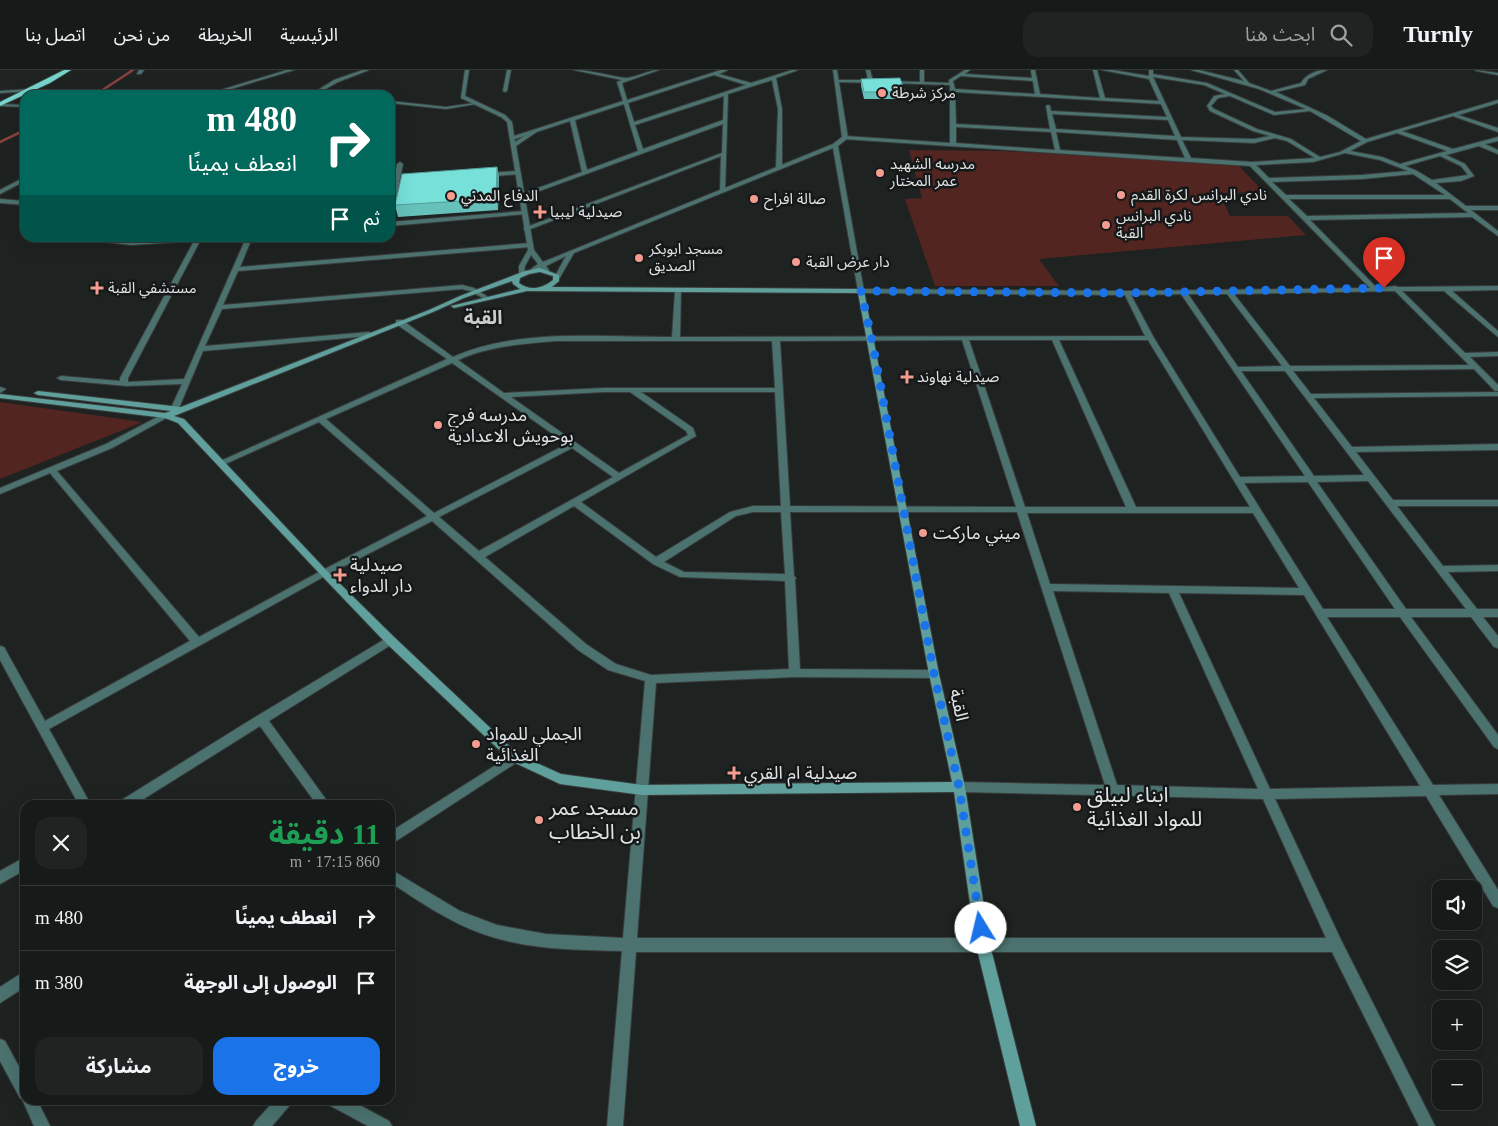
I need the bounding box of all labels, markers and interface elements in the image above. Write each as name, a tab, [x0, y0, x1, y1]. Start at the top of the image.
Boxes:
search box	[1023, 12, 1373, 57]
icon: search	[1327, 21, 1355, 49]
text: Turnly	[1403, 21, 1473, 47]
text: ابحث هنا	[1245, 24, 1315, 45]
text: اتصل بنا	[25, 25, 86, 45]
text: من نحن	[114, 25, 170, 45]
text: الخريطة	[198, 25, 252, 45]
text: الرئيسية	[280, 25, 338, 45]
place label: مركز شرطة	[892, 85, 956, 102]
marker: مركز شرطة	[876, 87, 888, 99]
text: 480 m	[207, 100, 297, 139]
icon: right	[315, 110, 380, 175]
text: انعطف يمينًا	[188, 151, 297, 176]
place label: مدرسه الشهيد عمر المختار	[889, 156, 975, 190]
marker: مدرسه الشهيد عمر المختار	[874, 167, 886, 179]
place label: نادي البرانس لكرة القدم	[1131, 187, 1267, 206]
place label: الدفاع المدني	[461, 188, 538, 208]
marker: نادي البرانس لكرة القدم	[1115, 189, 1127, 201]
marker: الدفاع المدني	[445, 190, 457, 202]
place label: صالة افراح	[764, 191, 826, 211]
marker: صالة افراح	[748, 193, 760, 205]
place label: صيدلية ليبيا	[550, 204, 622, 220]
icon: arrive	[326, 205, 354, 233]
marker: صيدلية ليبيا	[534, 206, 546, 218]
text: ثم	[364, 208, 380, 229]
place label: نادي البرانس القبة	[1116, 208, 1192, 241]
marker: نادي البرانس القبة	[1100, 219, 1112, 231]
pin	[1363, 237, 1405, 288]
place label: مسجد ابوبكر الصديق	[648, 241, 723, 276]
icon: arrive	[1370, 244, 1398, 272]
marker: مسجد ابوبكر الصديق	[633, 252, 645, 264]
place label: دار عرض القبة	[806, 254, 890, 271]
marker: دار عرض القبة	[790, 256, 802, 268]
place label: مستشفي القبة	[108, 280, 197, 299]
marker: مستشفي القبة	[90, 281, 104, 295]
district label: القبة	[464, 307, 502, 328]
place label: صيدلية نهاوند	[917, 369, 999, 386]
marker: صيدلية نهاوند	[901, 371, 913, 383]
place label: مدرسه فرج بوحويش الاعدادية	[448, 405, 574, 447]
marker: مدرسه فرج بوحويش الاعدادية	[432, 419, 444, 431]
place label: ميني ماركت	[933, 523, 1021, 546]
marker: ميني ماركت	[917, 527, 929, 539]
place label: صيدلية دار الدواء	[350, 555, 412, 597]
marker: صيدلية دار الدواء	[334, 569, 346, 581]
street label: القبة	[946, 687, 972, 723]
place label: الجملي للمواد الغذائية	[486, 724, 582, 765]
marker: الجملي للمواد الغذائية	[470, 738, 482, 750]
place label: صيدلية ام القري	[744, 763, 857, 787]
marker: صيدلية ام القري	[728, 767, 740, 779]
place label: ابناء لبيلق للمواد الغذائية	[1087, 783, 1202, 831]
place label: مسجد عمر بن الخطاب	[548, 796, 641, 844]
marker: ابناء لبيلق للمواد الغذائية	[1071, 801, 1083, 813]
marker: مسجد عمر بن الخطاب	[533, 814, 545, 826]
button: close	[35, 817, 87, 869]
text: 11 دقيقة	[269, 817, 380, 850]
text: 860 m · 17:15	[290, 853, 380, 870]
map controls	[1432, 880, 1482, 1110]
button: sound	[1432, 880, 1482, 930]
position arrow	[954, 901, 1006, 953]
icon: right	[352, 904, 380, 932]
text: 480 m	[35, 907, 83, 928]
text: انعطف يمينًا	[235, 907, 337, 928]
button: layers	[1432, 940, 1482, 990]
icon: arrive	[352, 969, 380, 997]
text: 380 m	[35, 972, 83, 993]
text: الوصول إلى الوجهة	[184, 972, 337, 993]
button: +	[1432, 1000, 1482, 1050]
button: مشاركة	[35, 1037, 203, 1095]
button: خروج	[213, 1037, 380, 1095]
button: −	[1432, 1060, 1482, 1110]

